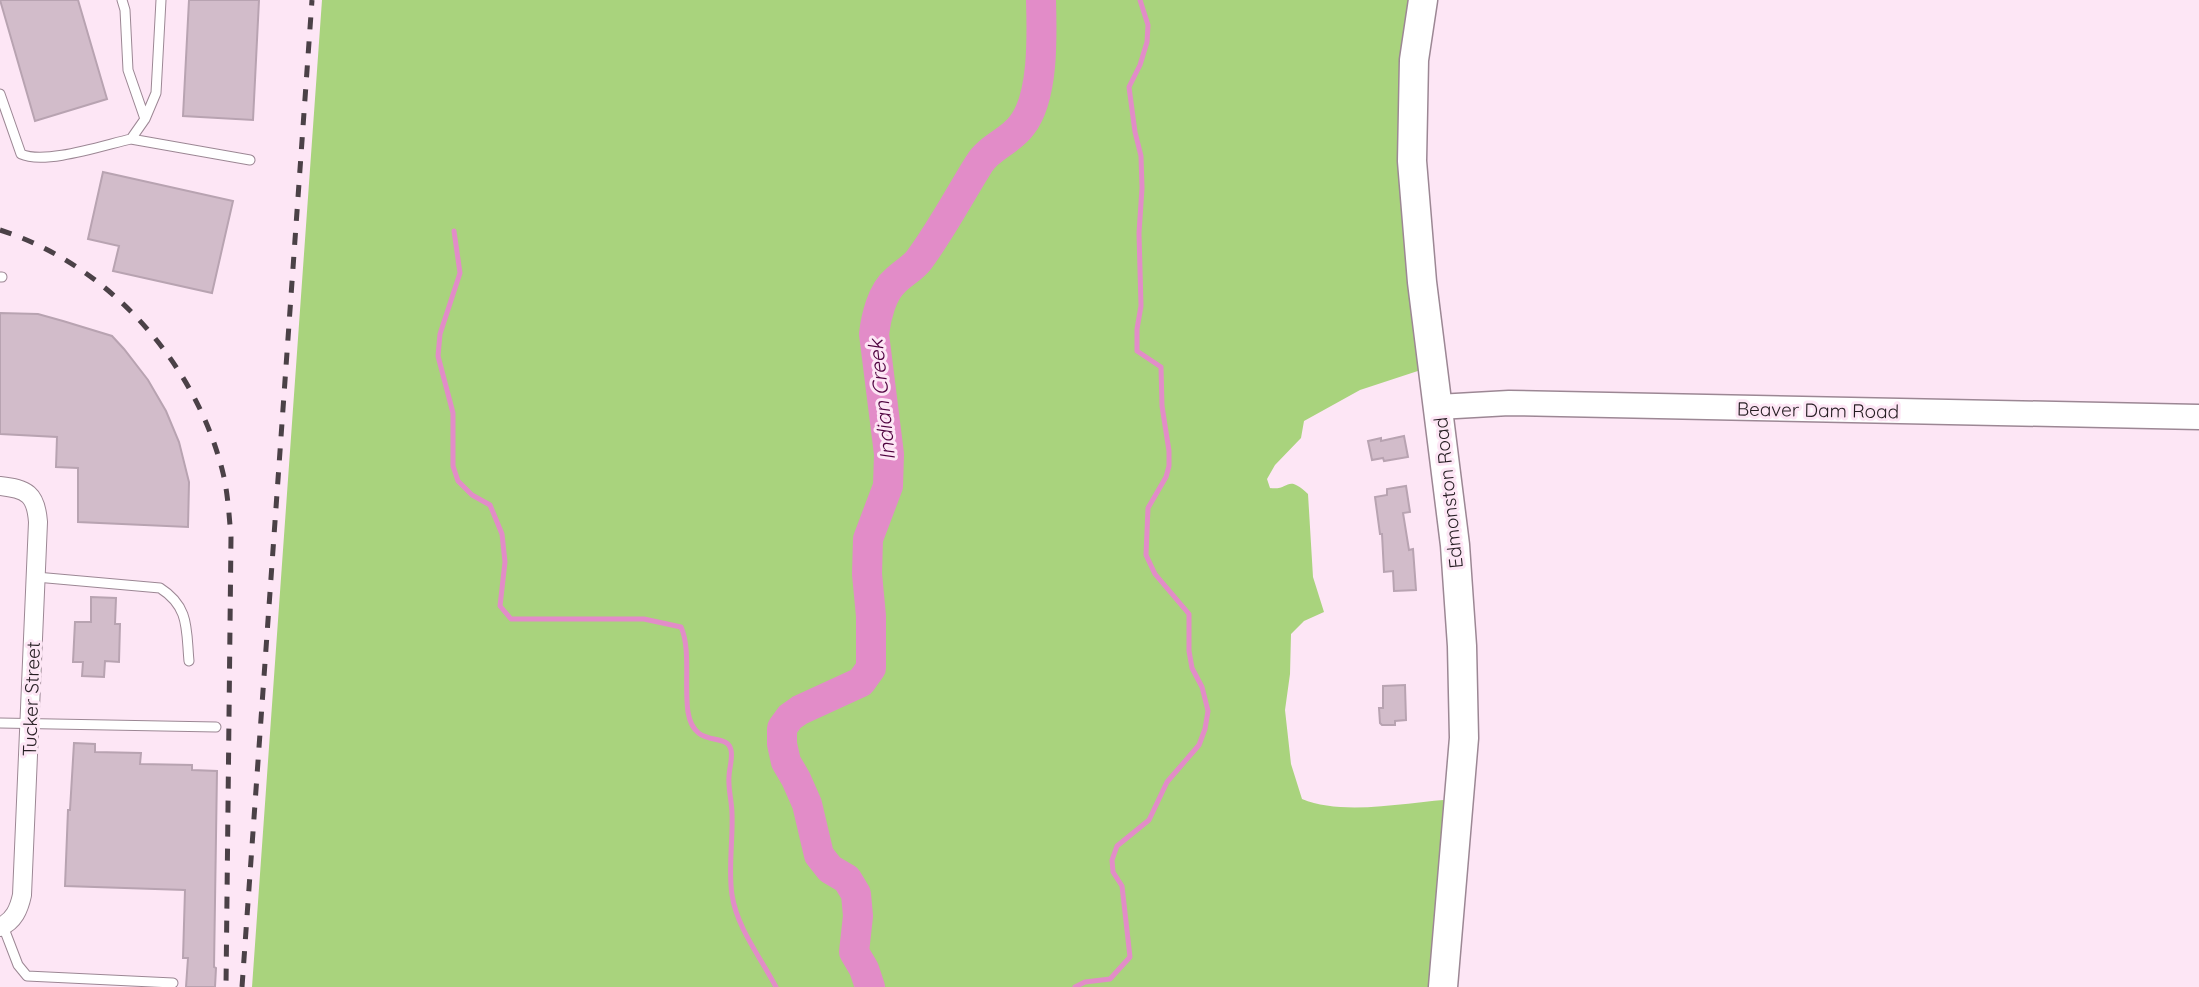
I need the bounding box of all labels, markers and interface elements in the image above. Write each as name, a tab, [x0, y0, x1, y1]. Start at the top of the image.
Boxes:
water label: Indian Creek	[862, 336, 900, 462]
street label: Beaver Dam Road	[1737, 397, 1899, 423]
street label: Edmonston Road	[1428, 416, 1468, 570]
street label: Tucker Street	[17, 641, 45, 757]

